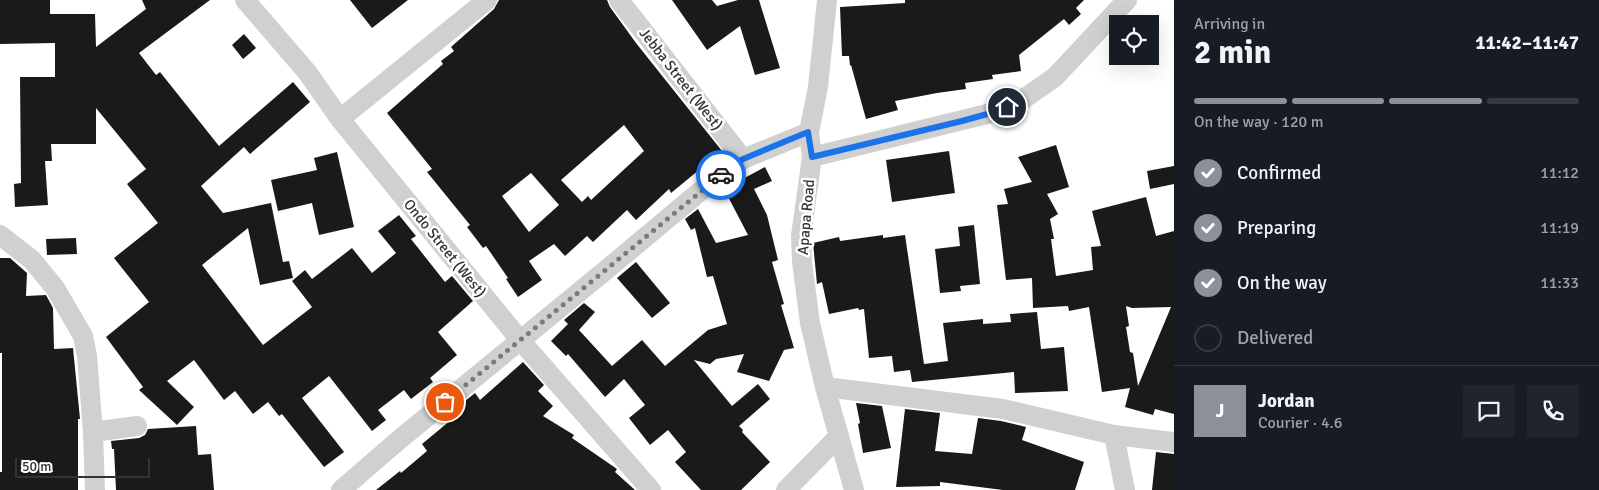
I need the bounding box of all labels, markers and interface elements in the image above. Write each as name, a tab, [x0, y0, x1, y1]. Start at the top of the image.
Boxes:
text: Arriving in	[1194, 14, 1265, 34]
map controls	[1109, 15, 1159, 65]
button: locate	[1109, 15, 1159, 65]
street label: Jebba Street (West)	[635, 24, 727, 134]
text: 11:42–11:47	[1475, 31, 1579, 55]
text: 2 min	[1194, 33, 1271, 72]
pin	[986, 86, 1028, 128]
icon: home	[993, 93, 1021, 121]
text: On the way · 120 m	[1194, 112, 1324, 132]
courier	[696, 150, 746, 200]
icon: check	[1194, 159, 1222, 187]
icon: car	[707, 161, 735, 189]
text: Confirmed	[1237, 161, 1321, 185]
text: 11:12	[1540, 163, 1579, 183]
street label: Apapa Road	[794, 178, 818, 255]
street label: Ondo Street (West)	[400, 195, 490, 301]
icon: check	[1194, 214, 1222, 242]
text: Preparing	[1237, 216, 1316, 240]
text: 11:19	[1540, 218, 1579, 238]
icon: check	[1194, 269, 1222, 297]
text: On the way	[1237, 271, 1327, 295]
text: 11:33	[1540, 273, 1579, 293]
text: Delivered	[1237, 326, 1313, 350]
pin	[424, 381, 466, 423]
button: chat	[1463, 385, 1515, 437]
button: phone	[1527, 385, 1579, 437]
icon: bag	[431, 388, 459, 416]
text: Jordan	[1258, 389, 1315, 413]
text: J	[1216, 399, 1224, 423]
text: Courier · 4.6	[1258, 413, 1342, 433]
scale bar	[15, 455, 150, 478]
text: 50 m	[22, 458, 51, 475]

